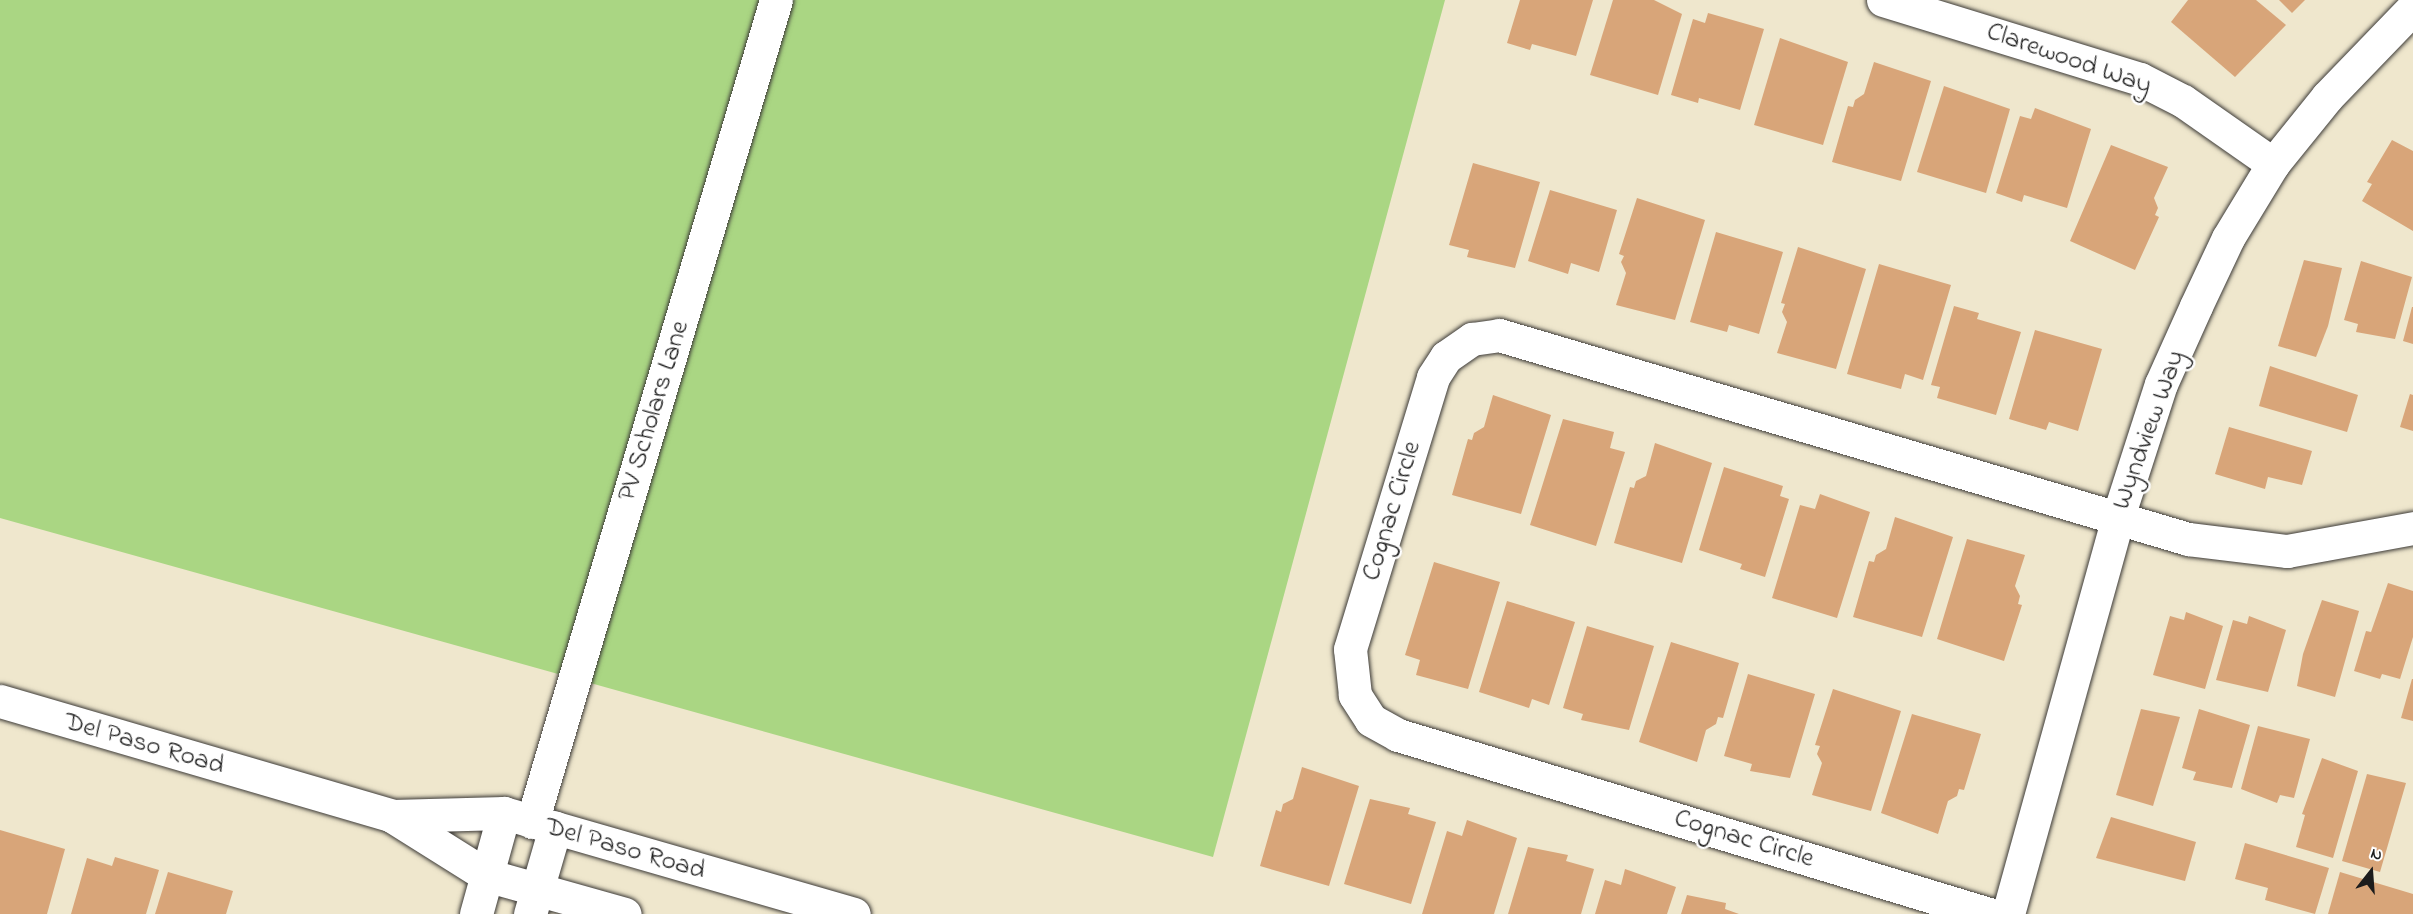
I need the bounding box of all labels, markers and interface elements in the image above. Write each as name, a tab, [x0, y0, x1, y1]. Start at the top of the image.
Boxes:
street label: Clarewood Way	[1982, 16, 2156, 102]
street label: PV Scholars Lane	[611, 317, 697, 505]
street label: Wyndview Way	[2105, 346, 2193, 514]
street label: Cognac Circle	[1355, 437, 1429, 585]
street label: Del Paso Road	[60, 706, 228, 782]
street label: Cognac Circle	[1670, 802, 1818, 876]
street label: Del Paso Road	[541, 811, 709, 887]
north arrow	[2341, 842, 2401, 902]
text: N	[2368, 842, 2385, 868]

